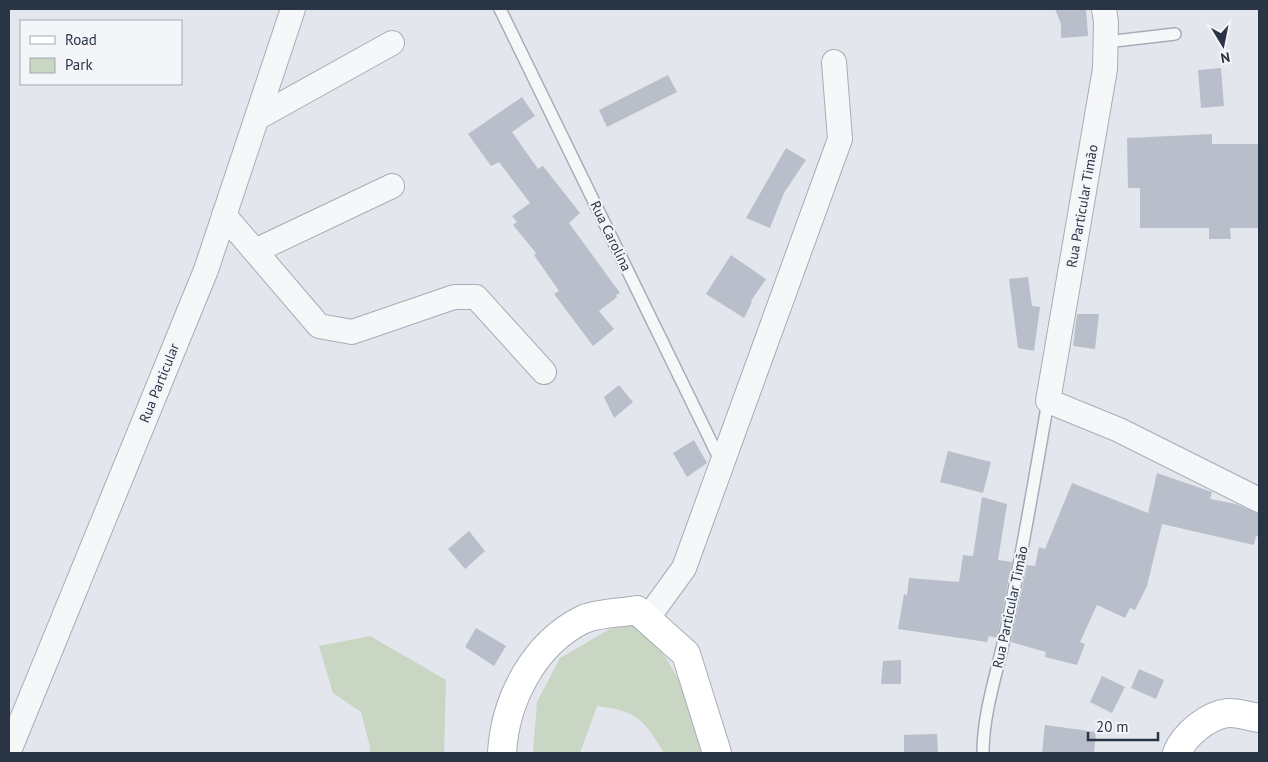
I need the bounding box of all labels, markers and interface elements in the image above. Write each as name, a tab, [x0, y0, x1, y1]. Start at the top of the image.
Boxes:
legend	[20, 20, 182, 85]
north arrow	[1198, 20, 1248, 70]
text: Road	[65, 30, 97, 49]
text: N	[1219, 48, 1231, 67]
text: Park	[65, 55, 93, 74]
street label: Rua Particular Timão	[1062, 143, 1102, 269]
street label: Rua Carolina	[586, 198, 636, 274]
street label: Rua Particular	[135, 340, 183, 425]
street label: Rua Particular Timão	[988, 544, 1032, 670]
scale bar	[1088, 710, 1158, 742]
text: 20 m	[1096, 717, 1129, 736]

